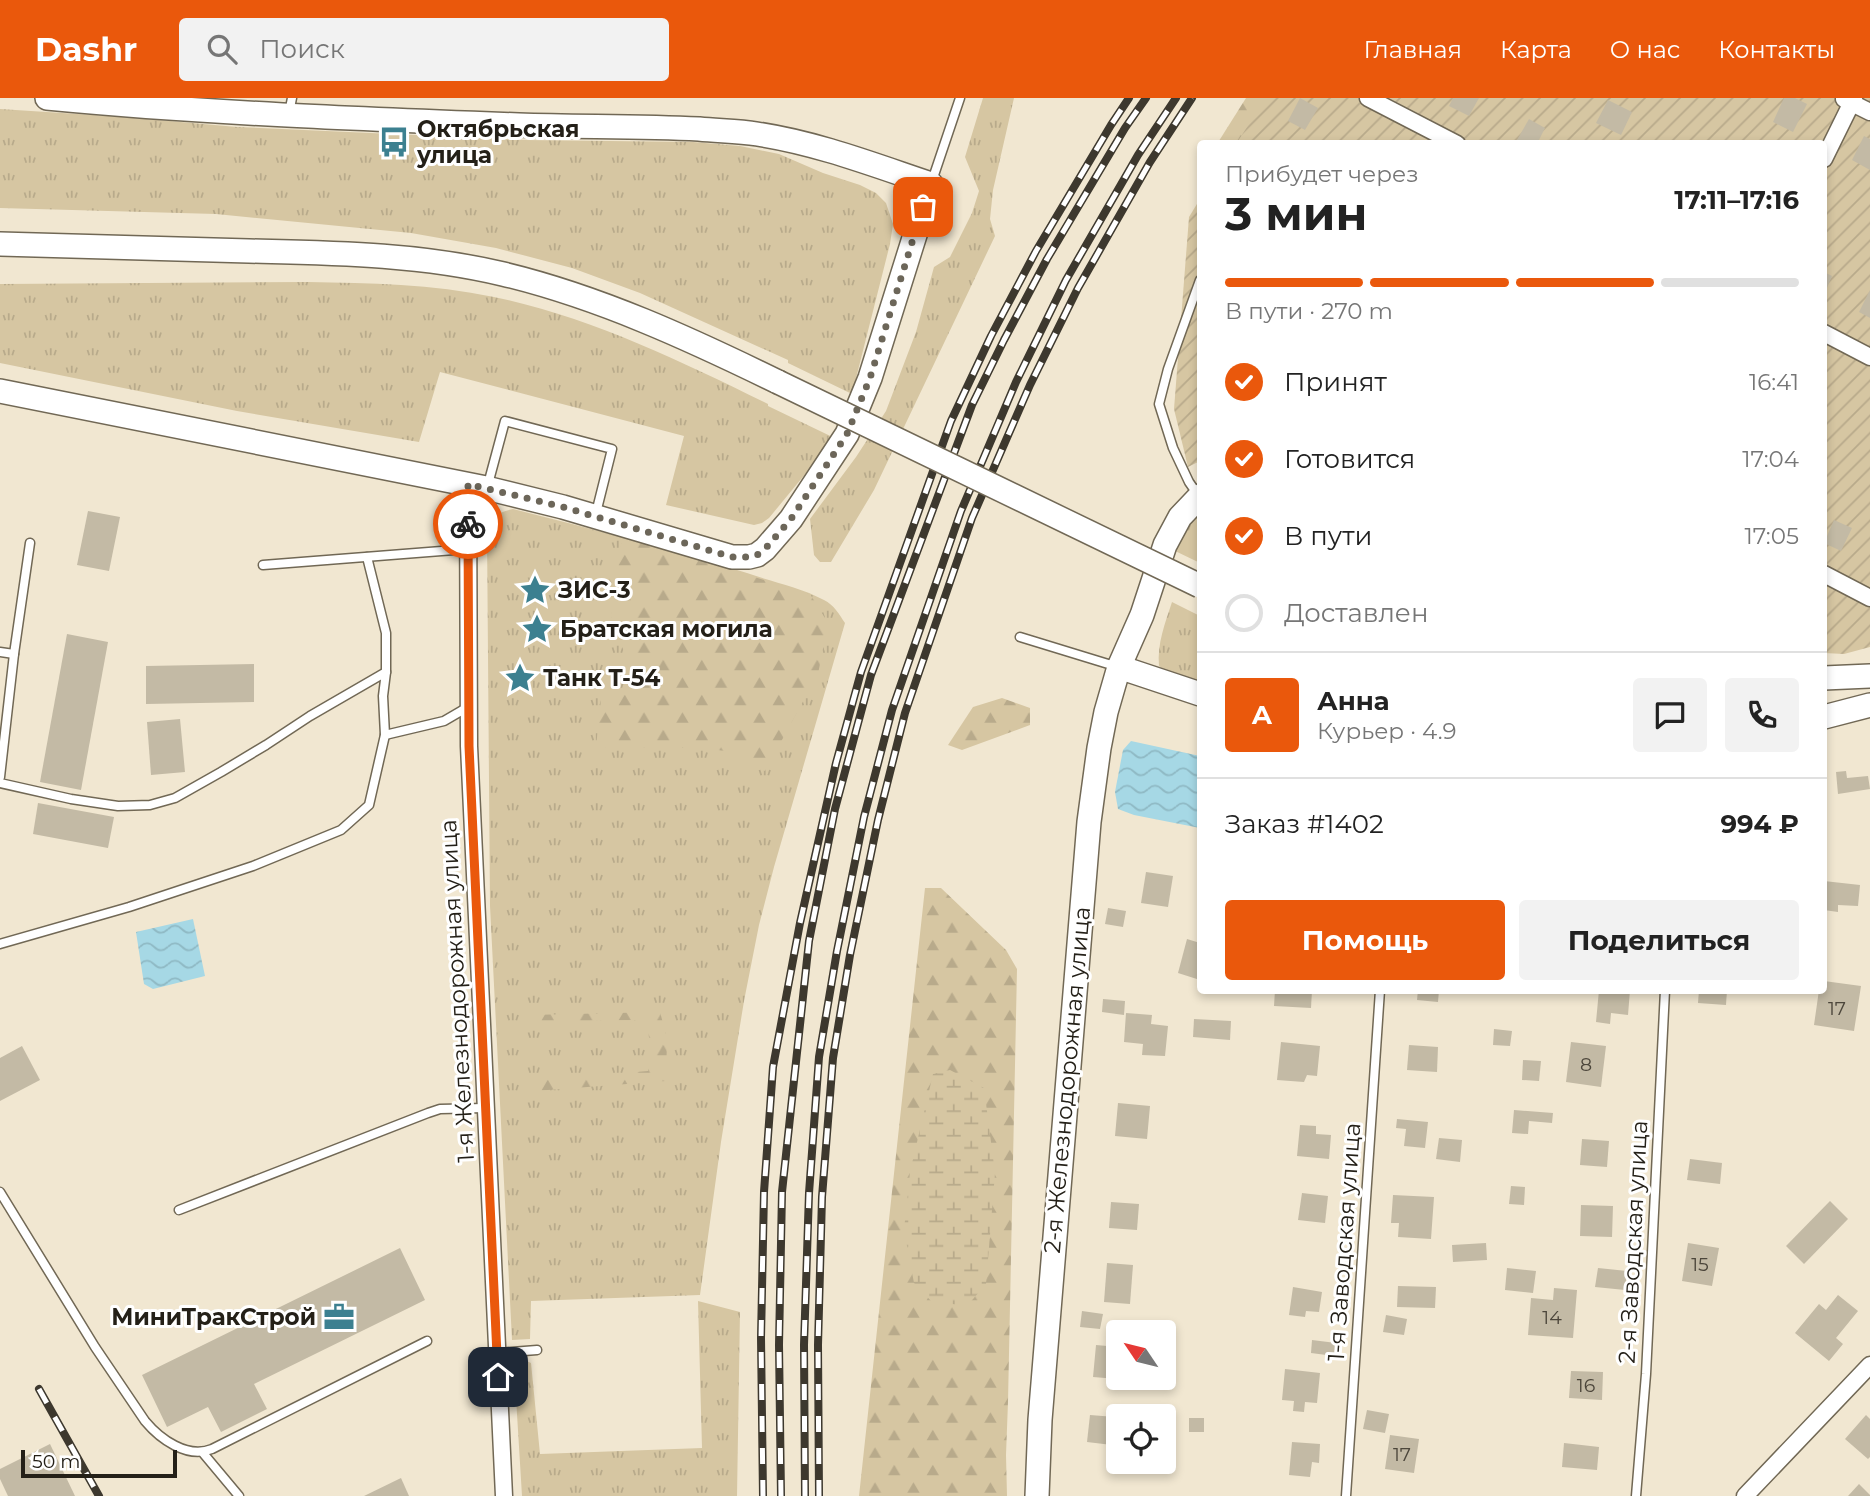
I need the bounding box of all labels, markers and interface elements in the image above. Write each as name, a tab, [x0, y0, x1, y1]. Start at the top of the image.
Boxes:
search box	[179, 18, 669, 81]
text: Dashr	[35, 29, 137, 69]
icon: search	[203, 30, 241, 68]
text: Поиск	[259, 33, 345, 65]
text: Главная	[1364, 35, 1462, 64]
text: Карта	[1500, 35, 1572, 64]
text: О нас	[1610, 35, 1680, 64]
text: Контакты	[1718, 35, 1835, 64]
place label: Октябрьская улица	[416, 115, 580, 169]
bus stop icon: Октябрьская улица	[377, 125, 411, 159]
text: Прибудет через	[1225, 160, 1419, 188]
pin	[893, 177, 953, 237]
text: 17:11–17:16	[1674, 184, 1799, 216]
text: 3 мин	[1225, 185, 1367, 242]
icon: bag	[904, 188, 942, 226]
text: В пути · 270 m	[1225, 297, 1393, 325]
icon: check	[1225, 363, 1263, 401]
text: Принят	[1284, 366, 1387, 398]
text: 16:41	[1749, 368, 1799, 396]
icon: check	[1225, 440, 1263, 478]
text: Готовится	[1284, 443, 1415, 475]
text: 17:04	[1742, 445, 1799, 473]
courier	[433, 489, 503, 559]
icon: bike	[449, 505, 487, 543]
icon: check	[1225, 517, 1263, 555]
text: В пути	[1284, 520, 1373, 552]
text: 17:05	[1744, 522, 1799, 550]
place icon: ЗИС-3	[518, 573, 552, 607]
place label: ЗИС-3	[557, 576, 631, 604]
text: Доставлен	[1284, 597, 1429, 629]
place icon: Братская могила	[520, 612, 554, 646]
place label: Братская могила	[560, 615, 773, 643]
place icon: Танк Т-54	[503, 661, 537, 695]
place label: Танк Т-54	[543, 664, 661, 692]
button: chat	[1633, 678, 1707, 752]
button: phone	[1725, 678, 1799, 752]
text: Анна	[1317, 685, 1390, 717]
text: А	[1252, 699, 1272, 731]
text: Курьер · 4.9	[1317, 717, 1457, 745]
text: Заказ #1402	[1225, 808, 1384, 840]
text: 994 ₽	[1720, 808, 1799, 840]
street label: 1-я Железнодорожная улица	[434, 819, 480, 1163]
button: Помощь	[1225, 900, 1505, 980]
button: Поделиться	[1519, 900, 1799, 980]
street label: 2-я Железнодорожная улица	[1038, 905, 1096, 1255]
house number: 17	[1828, 997, 1846, 1020]
house number: 8	[1580, 1053, 1592, 1076]
street label: 2-я Заводская улица	[1613, 1120, 1653, 1364]
street label: 1-я Заводская улица	[1322, 1122, 1366, 1362]
house number: 15	[1691, 1253, 1709, 1276]
office icon: МиниТракСтрой	[322, 1300, 356, 1334]
place label: МиниТракСтрой	[111, 1303, 316, 1331]
house number: 14	[1542, 1306, 1562, 1329]
north arrow	[1106, 1320, 1176, 1390]
map controls	[1106, 1320, 1176, 1474]
pin	[468, 1347, 528, 1407]
icon: home	[479, 1358, 517, 1396]
house number: 16	[1577, 1374, 1595, 1397]
button: locate	[1106, 1404, 1176, 1474]
house number: 17	[1393, 1443, 1411, 1466]
scale bar	[21, 1447, 177, 1479]
text: 50 m	[32, 1450, 80, 1473]

